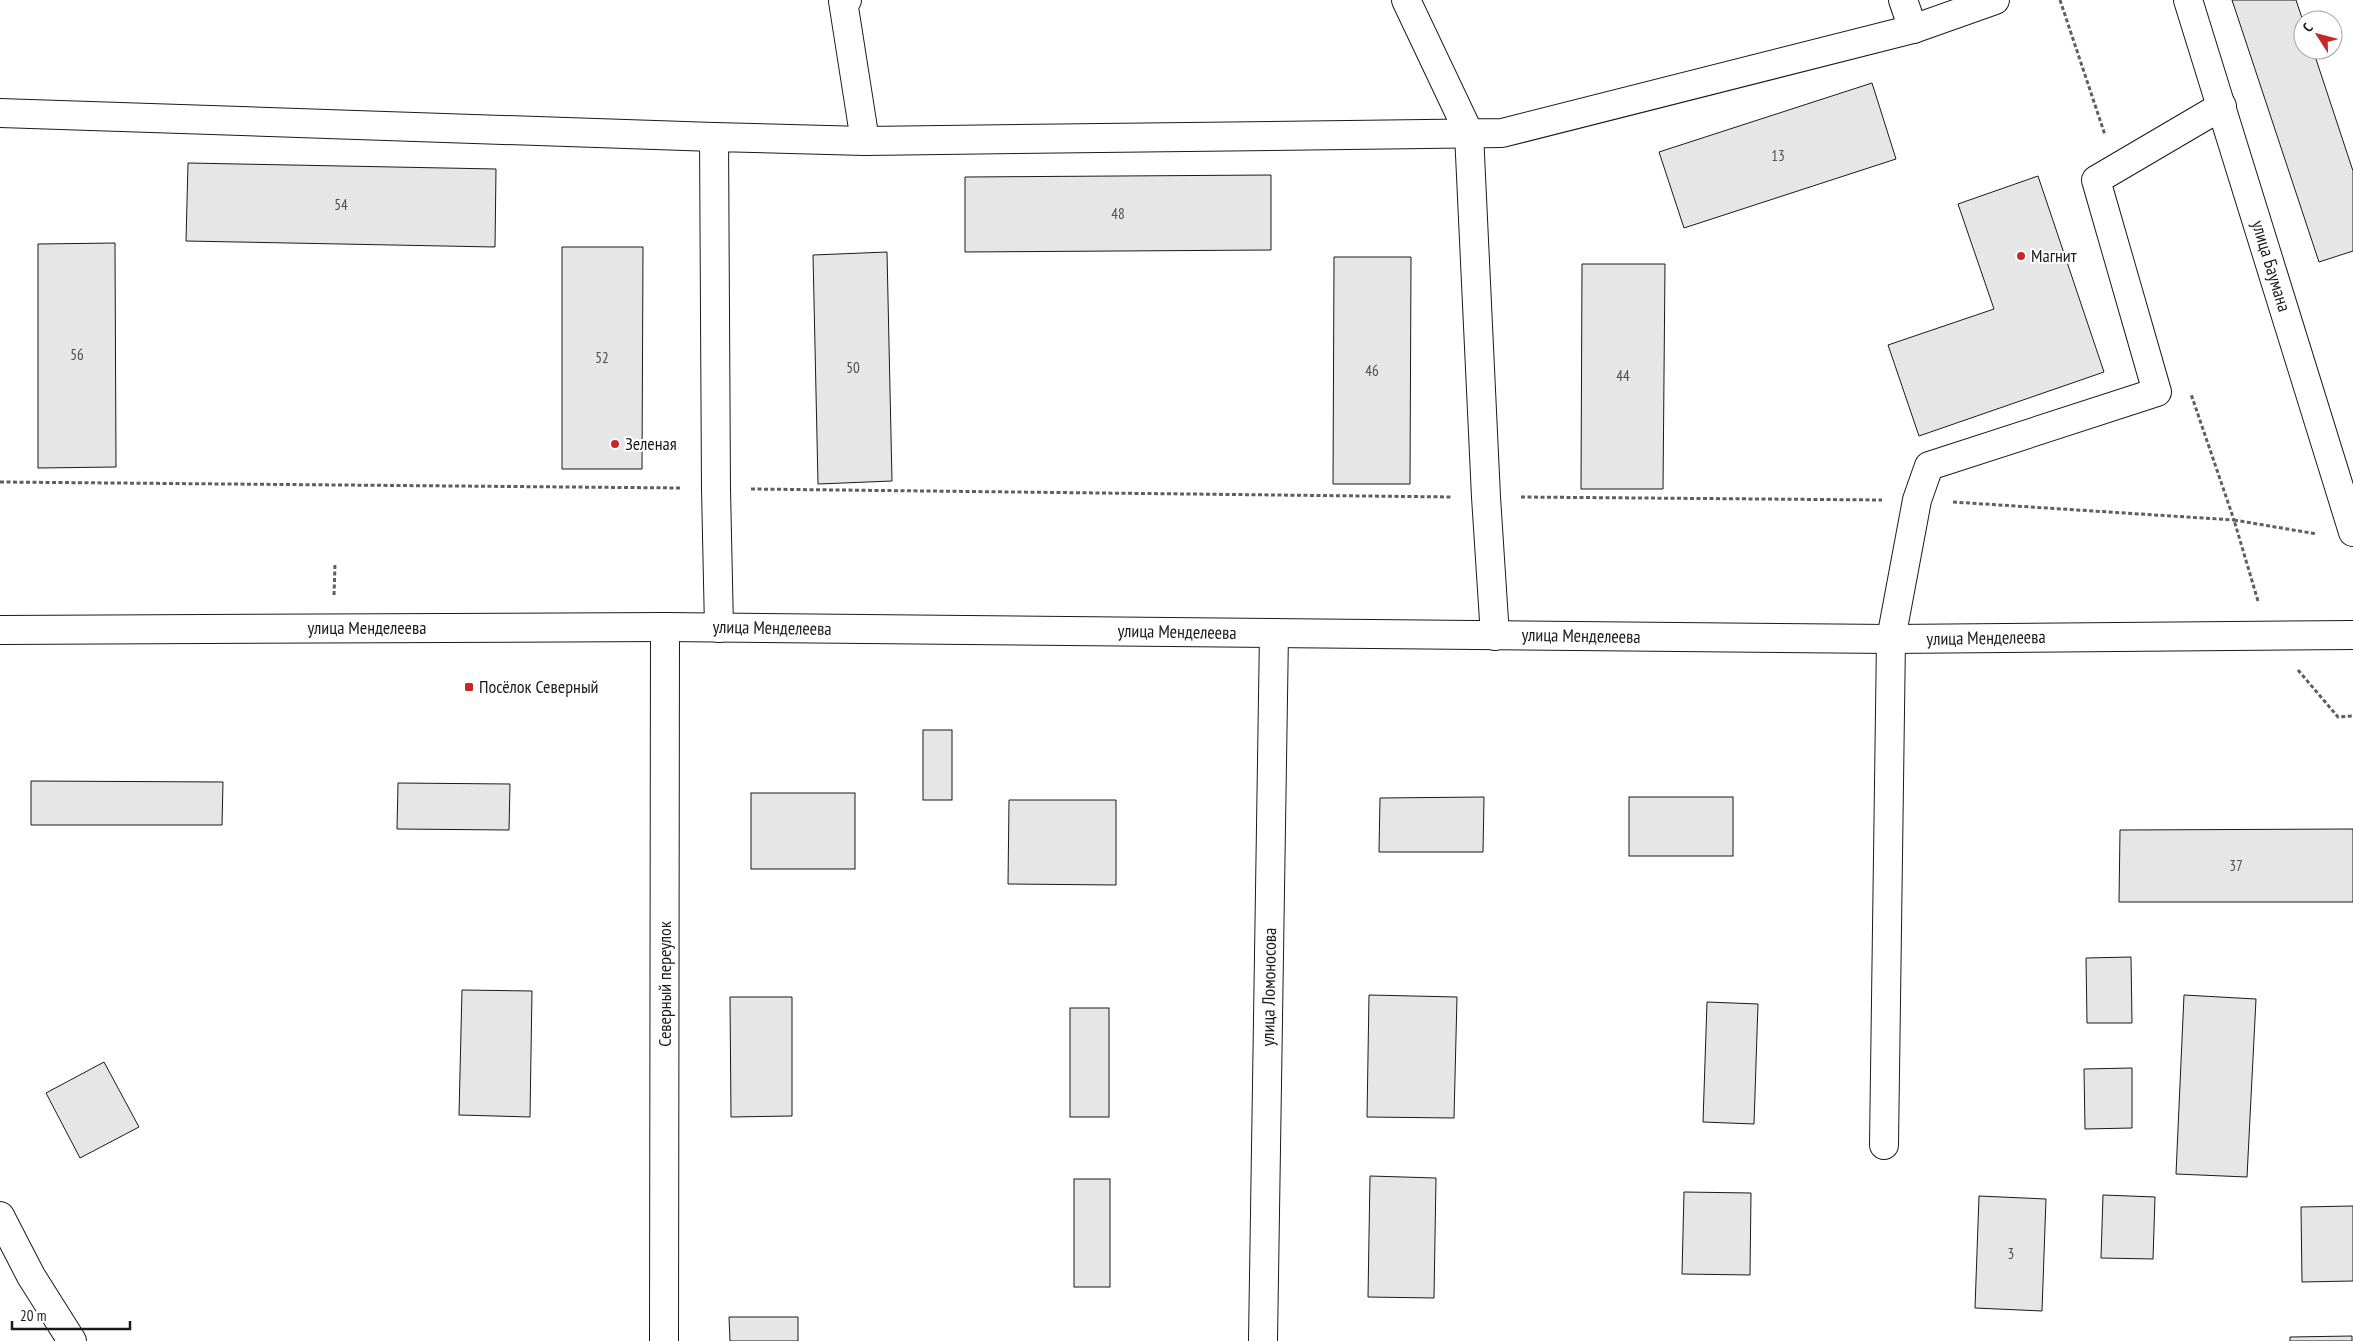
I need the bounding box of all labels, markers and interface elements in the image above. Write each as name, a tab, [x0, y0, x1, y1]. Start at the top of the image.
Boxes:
north arrow	[2293, 10, 2343, 60]
text: С	[2298, 19, 2317, 35]
house number: 13	[1771, 146, 1785, 165]
house number: 54	[334, 195, 348, 214]
house number: 48	[1111, 204, 1125, 223]
street label: улица Баумана	[2247, 217, 2296, 314]
place label: Магнит	[2031, 244, 2077, 267]
marker: Магнит	[2015, 250, 2027, 262]
house number: 56	[70, 345, 84, 364]
house number: 52	[595, 348, 609, 367]
house number: 50	[846, 358, 860, 377]
house number: 46	[1365, 361, 1379, 380]
house number: 44	[1616, 366, 1630, 385]
place label: Зеленая	[625, 432, 677, 455]
marker: Зеленая	[609, 438, 621, 450]
street label: улица Менделеева	[712, 615, 832, 640]
street label: улица Менделеева	[308, 616, 427, 639]
street label: улица Менделеева	[1117, 619, 1237, 644]
street label: улица Менделеева	[1521, 623, 1641, 648]
street label: улица Менделеева	[1926, 625, 2046, 650]
place label: Посёлок Северный	[479, 675, 598, 698]
marker: Посёлок Северный	[463, 681, 475, 693]
house number: 37	[2229, 856, 2243, 875]
street label: Северный переулок	[653, 921, 676, 1047]
street label: улица Ломоносова	[1256, 927, 1281, 1047]
house number: 3	[2008, 1244, 2014, 1263]
scale bar	[12, 1298, 130, 1330]
text: 20 m	[20, 1306, 46, 1325]

